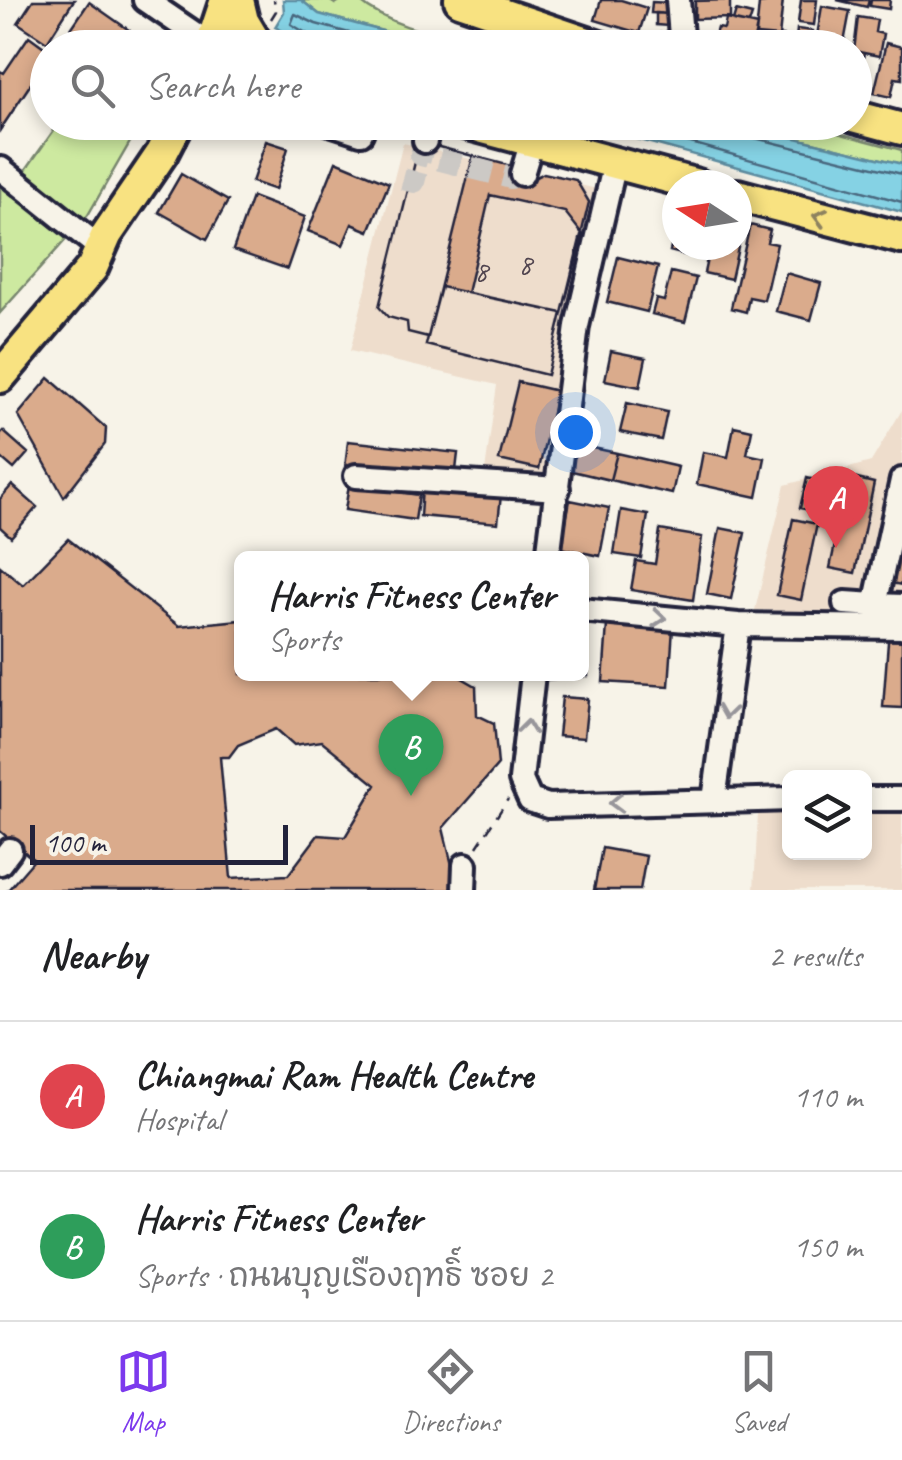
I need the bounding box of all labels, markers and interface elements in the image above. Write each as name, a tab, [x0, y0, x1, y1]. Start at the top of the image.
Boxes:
search box	[30, 30, 872, 140]
icon: search	[65, 58, 120, 113]
text: Search here	[145, 62, 300, 109]
north arrow	[662, 170, 752, 260]
one-way arrow	[811, 207, 829, 228]
house number: 8	[518, 245, 534, 283]
house number: 8	[474, 252, 490, 290]
your location	[550, 407, 601, 458]
pin: A	[804, 466, 868, 548]
popup	[234, 551, 589, 681]
text: Harris Fitness Center	[268, 572, 555, 619]
one-way arrow	[652, 607, 668, 628]
text: Sports	[268, 619, 340, 660]
one-way arrow	[716, 704, 737, 721]
pin: B	[378, 714, 444, 796]
one-way arrow	[516, 718, 537, 734]
map controls	[782, 770, 872, 860]
button: layers	[782, 770, 872, 860]
one-way arrow	[608, 793, 624, 814]
scale bar	[30, 820, 288, 864]
text: 100 m	[45, 825, 105, 860]
text: Nearby	[40, 929, 146, 982]
text: 2 results	[768, 935, 862, 976]
text: Chiangmai Ram Health Centre	[135, 1052, 533, 1099]
text: A	[64, 1076, 81, 1117]
text: 110 m	[793, 1076, 862, 1117]
text: Hospital	[135, 1099, 222, 1140]
text: Harris Fitness Center	[135, 1195, 422, 1242]
text: B	[64, 1226, 81, 1267]
text: 150 m	[793, 1226, 862, 1267]
text: Sports · ถนนบุญเรืองฤทธิ์ ซอย 2	[135, 1255, 552, 1296]
tab: Map	[116, 1344, 171, 1439]
tab: Directions	[402, 1344, 500, 1439]
tab: Saved	[731, 1344, 786, 1439]

